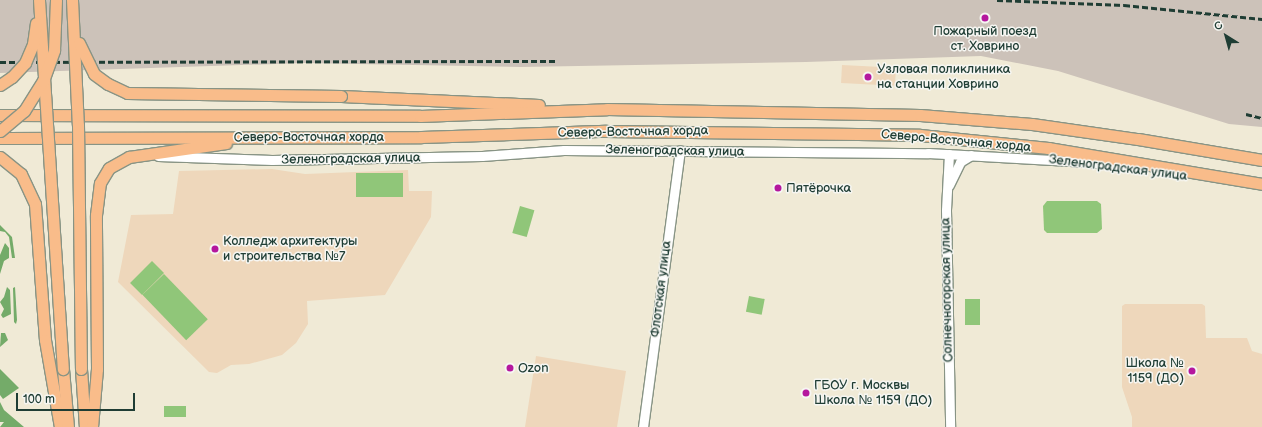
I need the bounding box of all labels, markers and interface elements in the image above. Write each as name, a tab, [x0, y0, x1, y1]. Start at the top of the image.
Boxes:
marker: Пожарный поезд ст. Ховрино	[980, 13, 990, 23]
north arrow	[1206, 16, 1246, 56]
text: С	[1212, 19, 1225, 34]
place label: Пожарный поезд ст. Ховрино	[933, 24, 1037, 55]
place label: Узловая поликлиника на станции Ховрино	[877, 62, 1010, 93]
marker: Узловая поликлиника на станции Ховрино	[862, 71, 874, 83]
street label: Северо-Восточная хорда	[558, 123, 708, 141]
street label: Северо-Восточная хорда	[880, 127, 1032, 155]
street label: Северо-Восточная хорда	[234, 129, 384, 145]
street label: Зеленоградская улица	[605, 142, 745, 160]
street label: Зеленоградская улица	[281, 150, 421, 168]
street label: Зеленоградская улица	[1048, 152, 1188, 184]
place label: Пятёрочка	[786, 180, 851, 196]
marker: Пятёрочка	[773, 183, 783, 193]
street label: Солнечногорская улица	[938, 218, 956, 362]
place label: Колледж архитектуры и строительства №7	[223, 234, 357, 265]
street label: Флотская улица	[647, 240, 675, 338]
marker: Колледж архитектуры и строительства №7	[210, 244, 220, 254]
place label: Школа № 1159 (ДО)	[1126, 356, 1184, 387]
place label: Ozon	[518, 360, 548, 376]
marker: Ozon	[505, 363, 515, 373]
marker: Школа № 1159 (ДО)	[1187, 366, 1197, 376]
place label: ГБОУ г. Москвы Школа № 1159 (ДО)	[814, 378, 932, 409]
scale bar	[18, 385, 137, 411]
marker: ГБОУ г. Москвы Школа № 1159 (ДО)	[801, 388, 811, 398]
text: 100 m	[23, 392, 55, 407]

